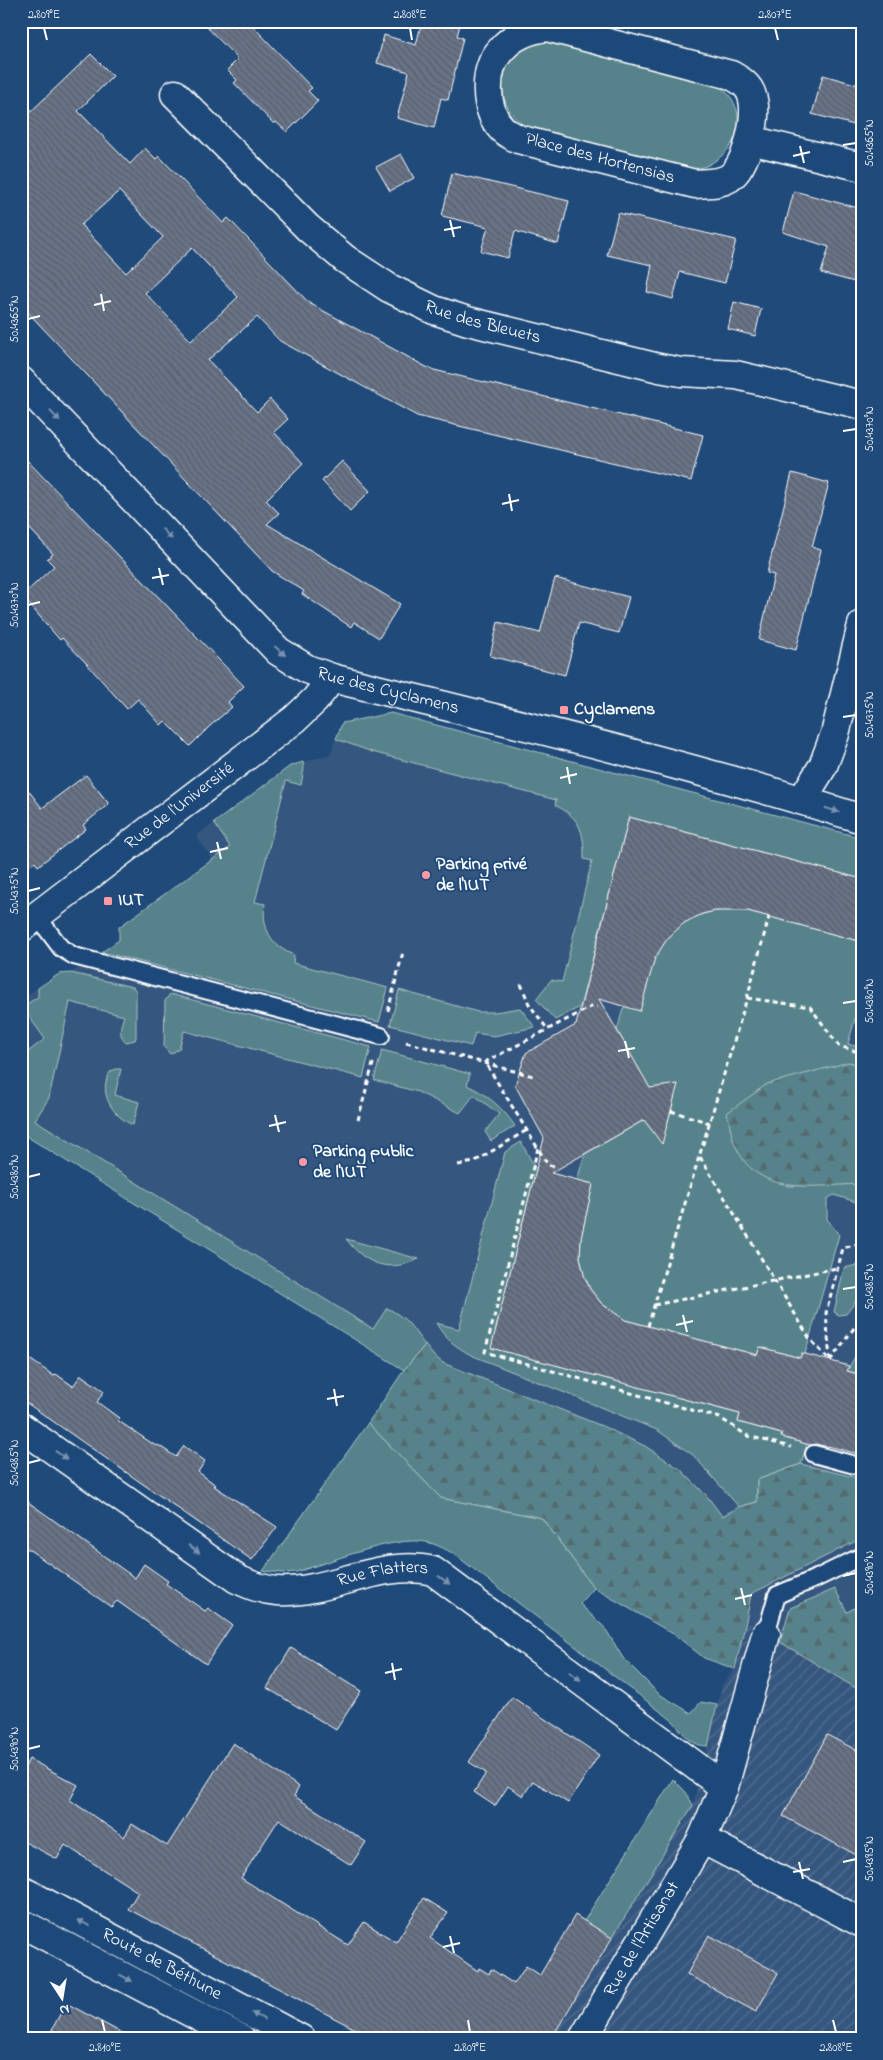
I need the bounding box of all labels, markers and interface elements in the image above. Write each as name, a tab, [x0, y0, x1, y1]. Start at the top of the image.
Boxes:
text: 2.809°E	[28, 6, 60, 24]
text: 2.808°E	[393, 6, 427, 24]
text: 2.807°E	[758, 6, 792, 24]
text: 50.4365°N	[861, 119, 879, 167]
street label: Place des Hortensias	[522, 126, 678, 192]
street label: Rue des Bleuets	[419, 294, 544, 351]
text: 50.4365°N	[6, 295, 24, 343]
text: 50.4370°N	[861, 406, 879, 452]
one-way arrow	[49, 410, 61, 422]
one-way arrow	[161, 528, 173, 540]
text: 50.4370°N	[6, 582, 24, 628]
one-way arrow	[273, 645, 285, 657]
street label: Rue des Cyclamens	[313, 661, 462, 722]
text: 50.4375°N	[861, 691, 879, 739]
place label: Cyclamens	[574, 697, 655, 724]
marker: Cyclamens	[558, 704, 570, 716]
street label: Rue de l'Université	[120, 756, 241, 857]
one-way arrow	[824, 806, 839, 814]
place label: Parking privé de l'IUT	[436, 852, 528, 899]
text: 50.4375°N	[6, 867, 24, 915]
marker: Parking privé de l'IUT	[420, 869, 432, 881]
place label: IUT	[118, 888, 145, 914]
marker: IUT	[102, 895, 114, 907]
text: 50.4380°N	[861, 978, 879, 1024]
place label: Parking public de l'IUT	[313, 1139, 415, 1186]
text: 50.4380°N	[6, 1154, 24, 1200]
marker: Parking public de l'IUT	[297, 1156, 309, 1168]
text: 50.4385°N	[861, 1263, 879, 1311]
text: 50.4385°N	[6, 1439, 24, 1487]
one-way arrow	[54, 1450, 67, 1461]
one-way arrow	[187, 1544, 201, 1554]
text: 50.4390°N	[861, 1551, 879, 1595]
street label: Rue Flatters	[334, 1555, 430, 1595]
one-way arrow	[437, 1575, 451, 1585]
one-way arrow	[568, 1671, 581, 1682]
text: 50.4390°N	[6, 1727, 24, 1771]
text: 50.4395°N	[861, 1836, 879, 1882]
street label: Rue de l'Artisanat	[598, 1877, 687, 2002]
one-way arrow	[77, 1919, 91, 1927]
street label: Route de Béthune	[97, 1922, 227, 2008]
north arrow	[38, 1972, 88, 2022]
one-way arrow	[119, 1974, 134, 1982]
text: N	[58, 1998, 71, 2021]
one-way arrow	[251, 2012, 266, 2020]
text: 2.810°E	[89, 2039, 121, 2057]
text: 2.809°E	[454, 2039, 486, 2057]
text: 2.808°E	[819, 2039, 853, 2057]

